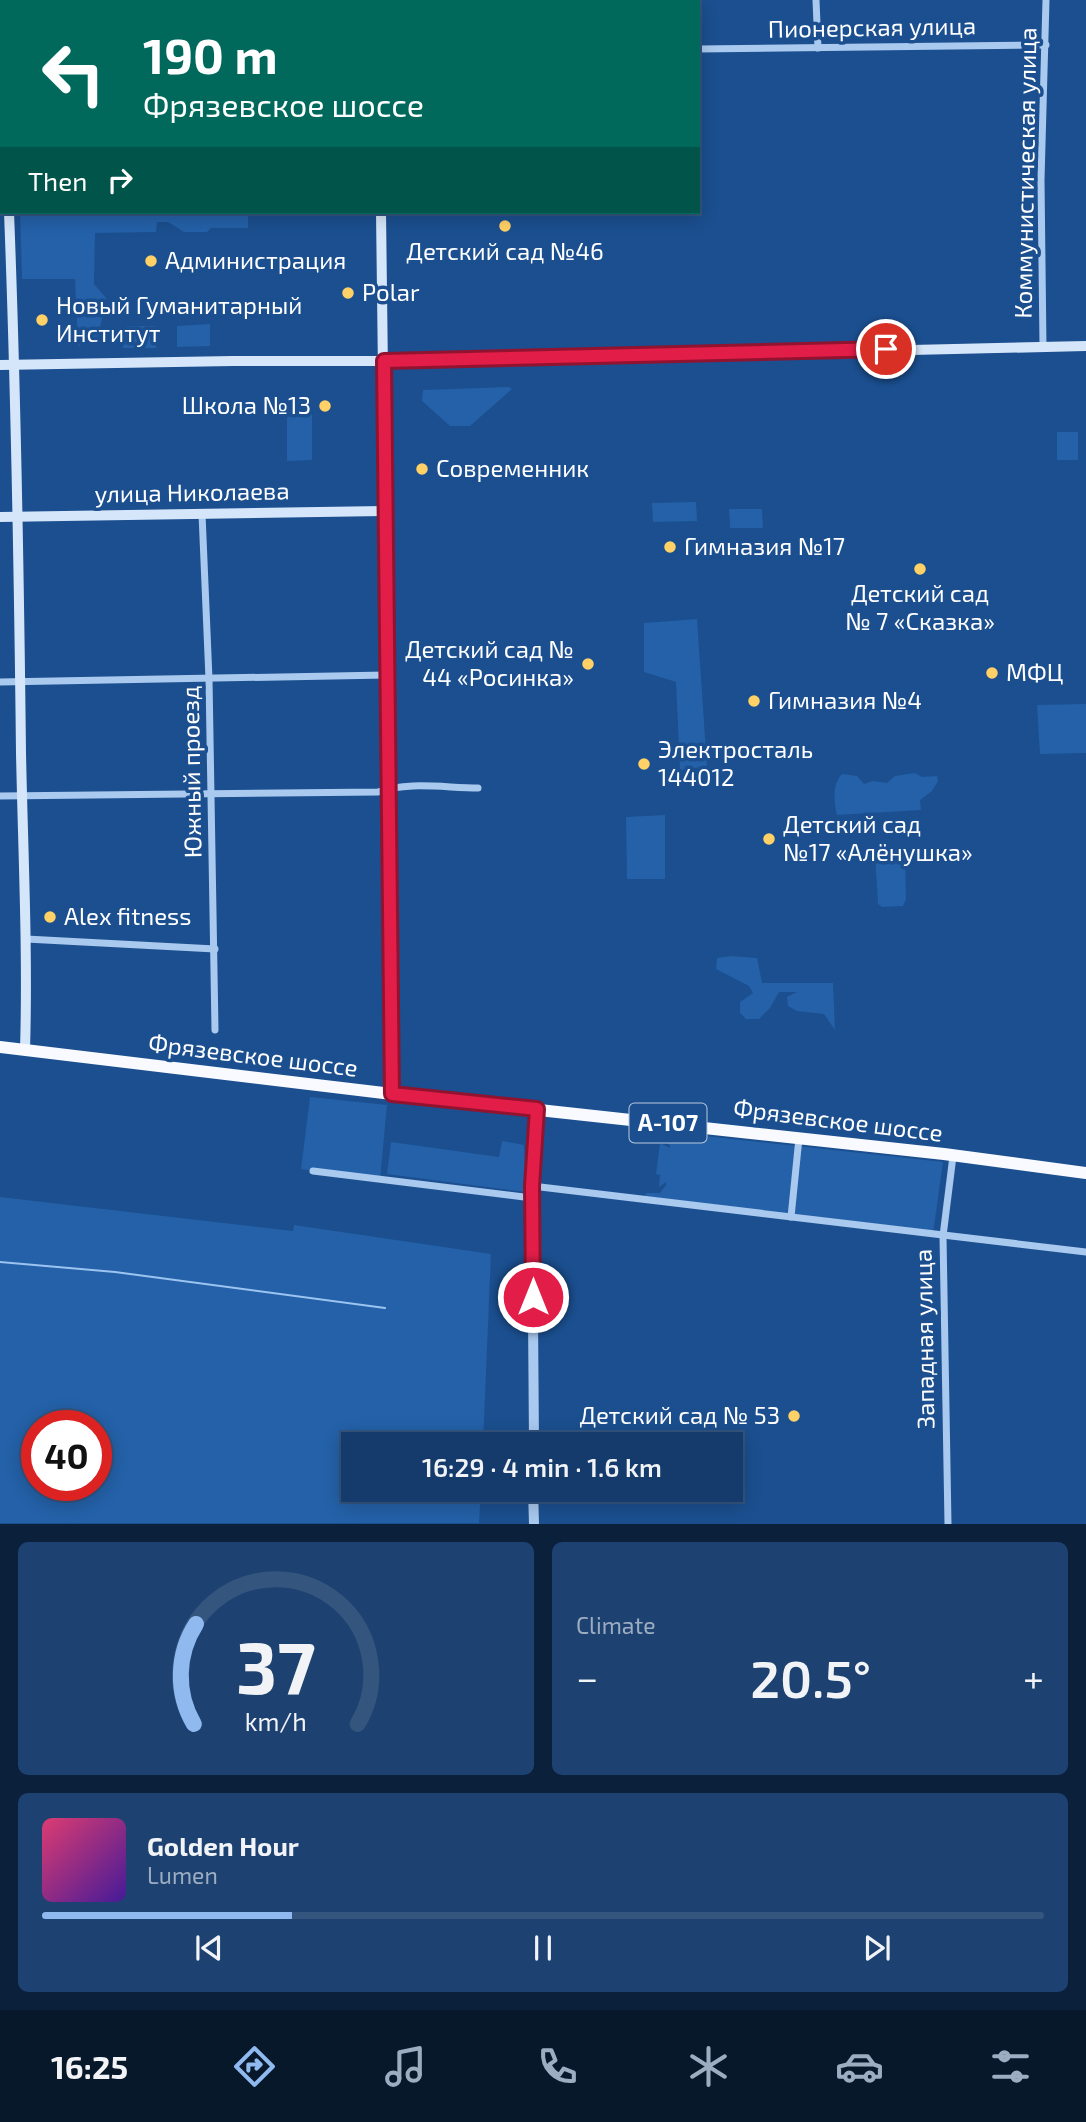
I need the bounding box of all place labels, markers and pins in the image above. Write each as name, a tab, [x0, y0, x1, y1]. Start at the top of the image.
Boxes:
marker: Детский сад №46	[497, 218, 513, 234]
place label: Детский сад №46	[406, 236, 604, 265]
place label: Администрация	[165, 245, 346, 274]
marker: Администрация	[143, 253, 159, 269]
place label: Polar	[362, 277, 420, 306]
marker: Polar	[340, 285, 356, 301]
place label: Новый Гуманитарный Институт	[56, 290, 302, 348]
marker: Новый Гуманитарный Институт	[34, 312, 50, 328]
pin	[856, 319, 916, 379]
place label: Школа №13	[182, 390, 311, 419]
marker: Школа №13	[317, 398, 333, 414]
place label: Современник	[436, 453, 589, 482]
marker: Современник	[414, 461, 430, 477]
place label: Гимназия №17	[684, 531, 845, 560]
marker: Гимназия №17	[662, 539, 678, 555]
marker: Детский сад № 7 «Сказка»	[912, 561, 928, 577]
place label: Детский сад № 7 «Сказка»	[845, 578, 995, 635]
place label: Детский сад № 44 «Росинка»	[405, 634, 574, 691]
marker: Детский сад № 44 «Росинка»	[580, 656, 596, 672]
place label: МФЦ	[1006, 657, 1063, 686]
marker: МФЦ	[984, 665, 1000, 681]
place label: Гимназия №4	[768, 685, 922, 714]
marker: Гимназия №4	[746, 693, 762, 709]
place label: Электросталь 144012	[658, 734, 813, 791]
marker: Электросталь 144012	[636, 756, 652, 772]
place label: Детский сад №17 «Алёнушка»	[783, 809, 973, 867]
marker: Детский сад №17 «Алёнушка»	[761, 831, 777, 847]
place label: Alex fitness	[64, 901, 192, 930]
marker: Alex fitness	[42, 909, 58, 925]
place label: Детский сад № 53	[579, 1400, 780, 1429]
marker: Детский сад № 53	[786, 1408, 802, 1424]

